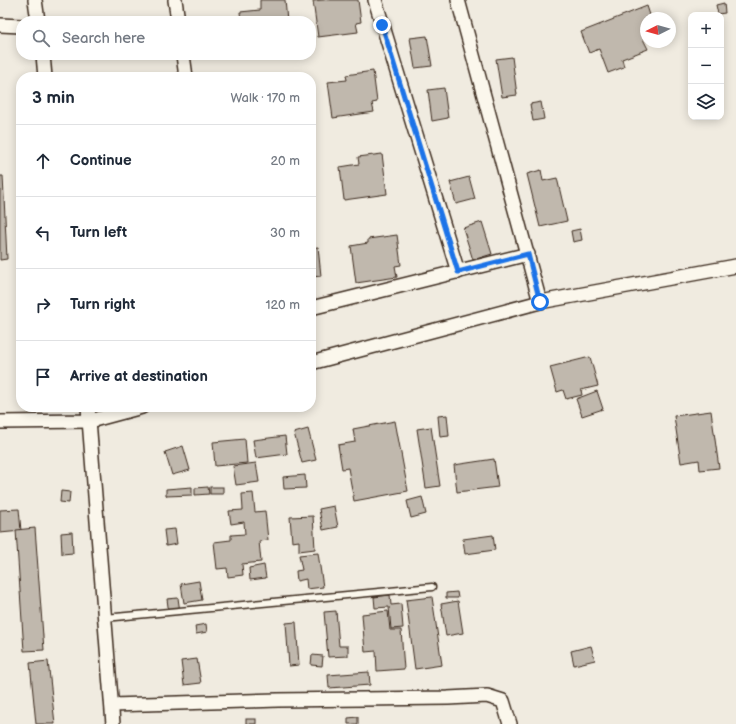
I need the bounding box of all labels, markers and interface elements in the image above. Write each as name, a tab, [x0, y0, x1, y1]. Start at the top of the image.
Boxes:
north arrow	[640, 12, 676, 48]
map controls	[688, 12, 724, 120]
button: +	[688, 12, 724, 48]
search box	[16, 16, 316, 60]
route end	[373, 16, 391, 34]
icon: search	[30, 27, 52, 49]
text: Search here	[62, 29, 145, 48]
button: −	[688, 48, 724, 84]
button: layers	[688, 84, 724, 120]
text: 3 min	[32, 88, 75, 108]
text: Walk · 170 m	[230, 90, 300, 106]
icon: ahead	[32, 150, 54, 172]
text: Continue	[70, 151, 132, 170]
text: 20 m	[270, 153, 300, 169]
icon: left	[32, 222, 54, 244]
text: Turn left	[70, 223, 127, 242]
text: 30 m	[270, 225, 300, 241]
route start	[531, 293, 549, 311]
icon: right	[32, 294, 54, 316]
text: Turn right	[70, 295, 135, 314]
text: 120 m	[265, 297, 300, 313]
icon: arrive	[32, 366, 54, 388]
text: Arrive at destination	[70, 367, 208, 386]

